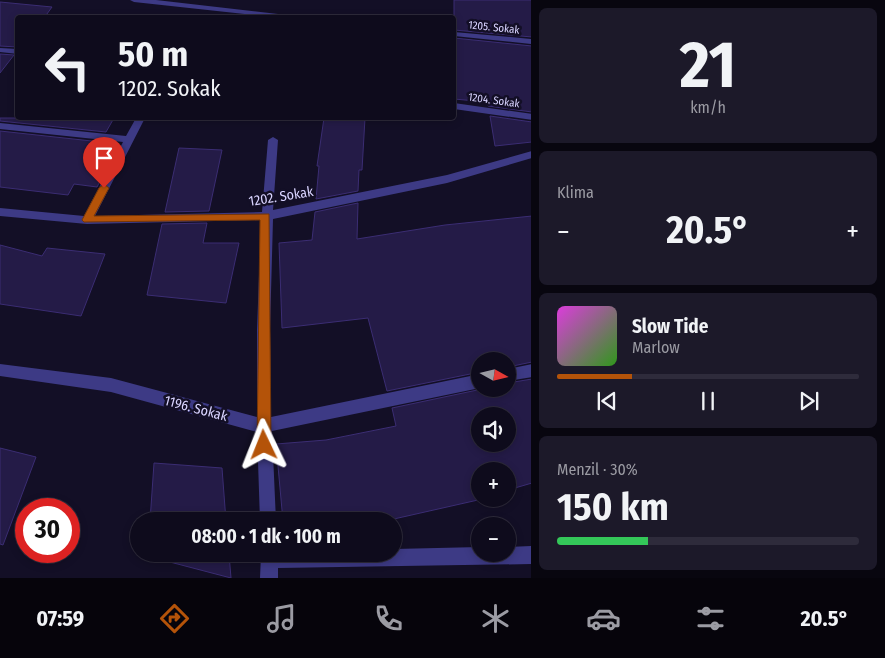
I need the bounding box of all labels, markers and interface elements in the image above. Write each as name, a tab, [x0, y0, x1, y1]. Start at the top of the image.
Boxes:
street label: 1205. Sokak	[468, 18, 521, 37]
text: 21	[680, 26, 736, 104]
text: 50 m	[118, 33, 188, 75]
icon: left	[35, 35, 100, 100]
text: 1202. Sokak	[118, 75, 220, 102]
street label: 1204. Sokak	[467, 90, 521, 111]
text: km/h	[690, 98, 726, 117]
pin	[83, 137, 125, 188]
icon: arrive	[90, 144, 118, 172]
street label: 1202. Sokak	[248, 183, 315, 210]
text: Klima	[557, 183, 594, 202]
text: 20.5°	[666, 207, 750, 253]
text: −	[557, 215, 570, 248]
text: +	[846, 215, 859, 248]
text: Slow Tide	[632, 315, 708, 338]
text: Marlow	[632, 338, 680, 357]
north arrow	[471, 352, 516, 398]
map controls	[471, 352, 516, 562]
icon: previous	[593, 387, 621, 415]
icon: pause	[694, 387, 722, 415]
icon: next	[795, 387, 823, 415]
street label: 1196. Sokak	[162, 392, 230, 425]
button: sound	[471, 407, 516, 452]
position arrow	[237, 418, 289, 470]
text: Menzil · 30%	[557, 460, 638, 479]
button: +	[471, 462, 516, 507]
text: 150 km	[557, 484, 669, 530]
speed limit sign: 30	[15, 498, 80, 563]
button: −	[471, 517, 516, 562]
text: 08:00 · 1 dk · 100 m	[191, 525, 341, 548]
icon: directions	[157, 601, 192, 636]
icon: music	[264, 601, 299, 636]
icon: phone	[371, 601, 406, 636]
icon: climate	[478, 601, 513, 636]
icon: car	[586, 601, 621, 636]
icon: filters	[693, 601, 728, 636]
text: 07:59	[36, 605, 84, 632]
text: 20.5°	[800, 605, 849, 632]

